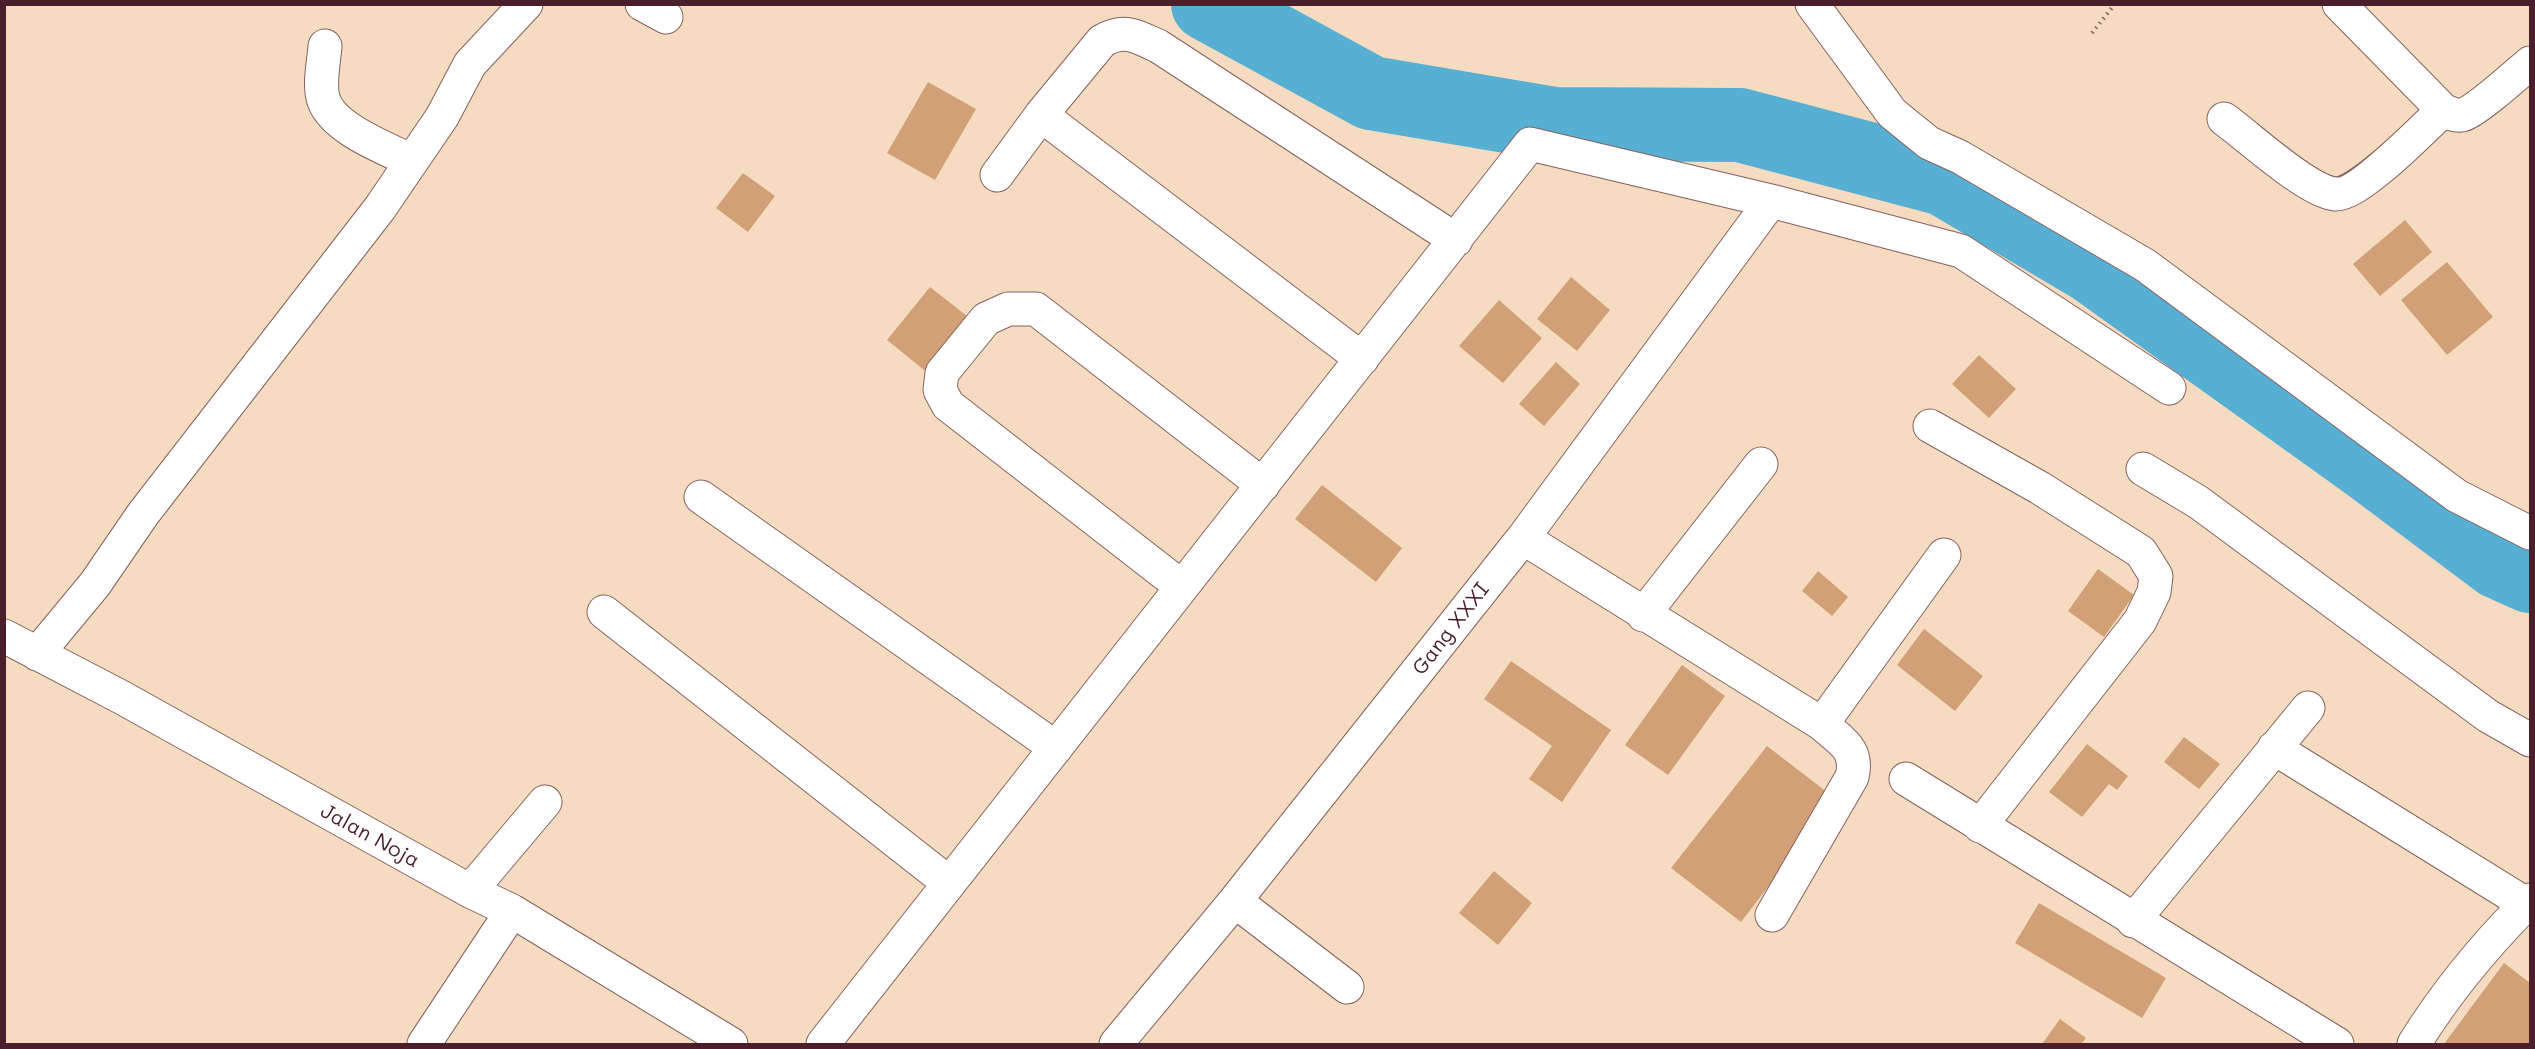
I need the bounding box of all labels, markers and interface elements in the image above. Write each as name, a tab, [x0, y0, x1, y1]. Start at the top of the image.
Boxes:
street label: Gang XXXI	[1407, 578, 1495, 680]
street label: Jalan Noja	[316, 798, 424, 874]

